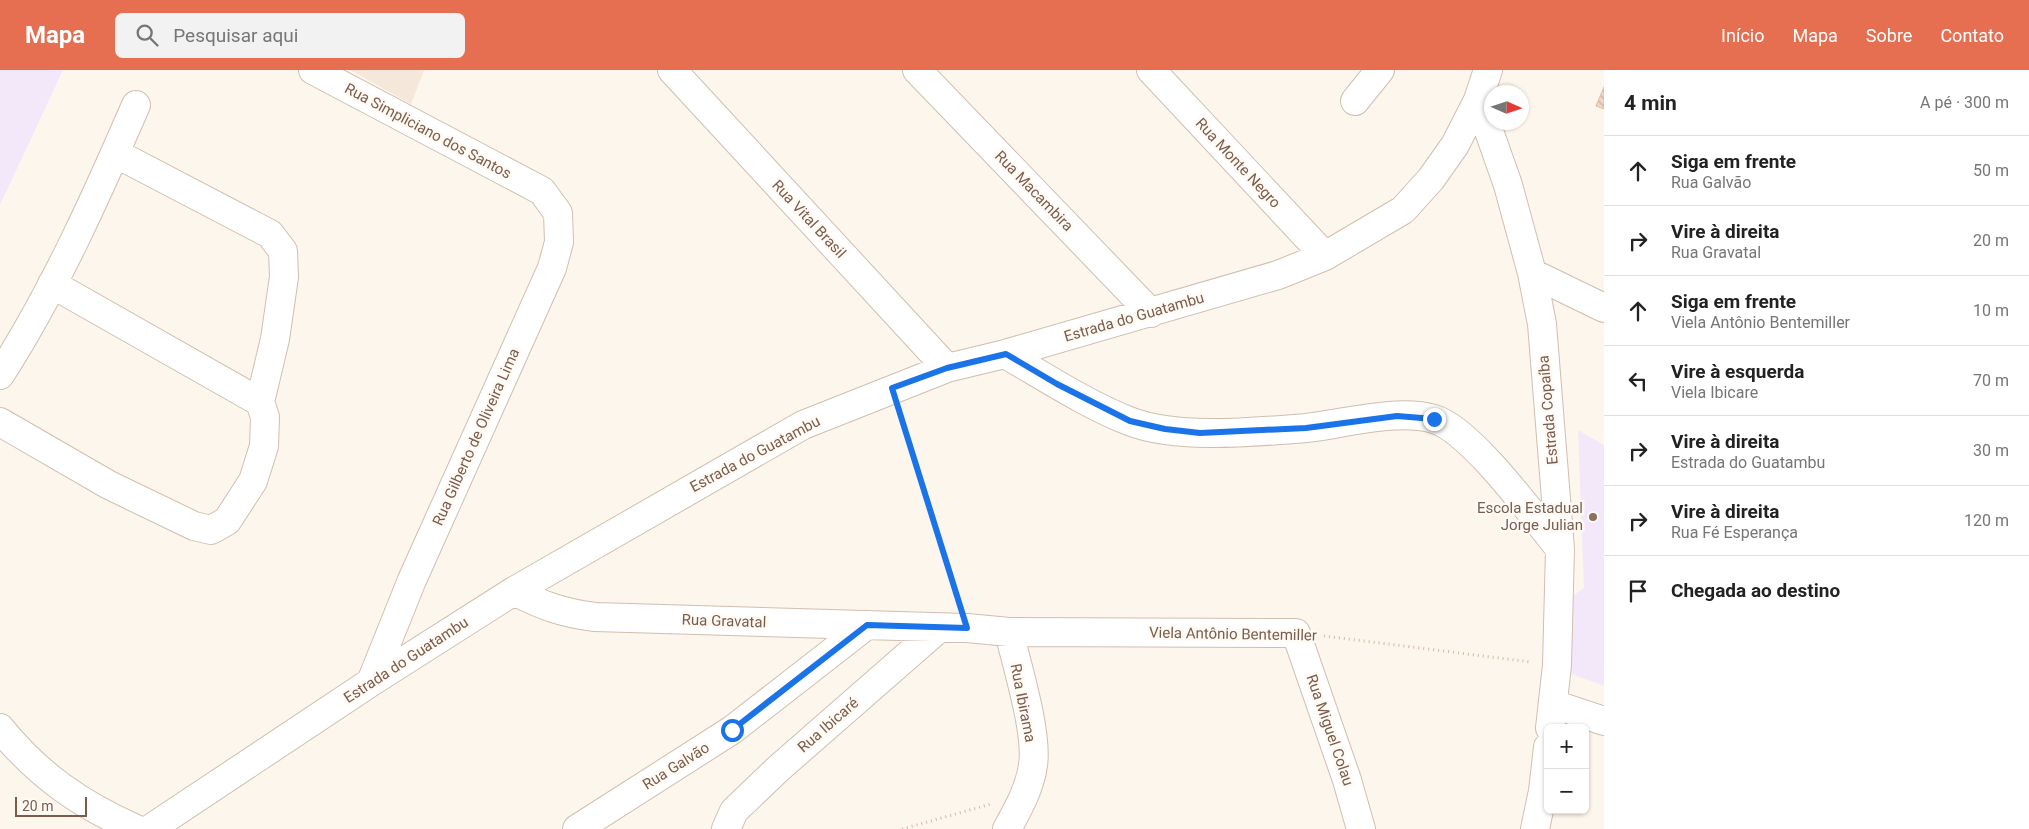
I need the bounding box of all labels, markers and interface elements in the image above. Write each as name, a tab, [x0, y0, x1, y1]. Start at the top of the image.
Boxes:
search box	[115, 13, 465, 58]
text: Mapa	[25, 21, 85, 49]
icon: search	[133, 21, 161, 49]
text: Pesquisar aqui	[173, 24, 298, 47]
text: Início	[1721, 25, 1764, 46]
text: Mapa	[1792, 25, 1838, 46]
text: Sobre	[1866, 25, 1912, 46]
text: Contato	[1940, 25, 2004, 46]
street label: Rua Simpliciano dos Santos	[342, 79, 514, 183]
north arrow	[1484, 85, 1529, 130]
text: 4 min	[1624, 91, 1677, 115]
text: A pé · 300 m	[1920, 93, 2009, 112]
street label: Rua Monte Negro	[1192, 114, 1284, 212]
street label: Rua Macambira	[991, 147, 1077, 235]
text: Siga em frente	[1671, 150, 1796, 173]
icon: ahead	[1624, 157, 1652, 185]
text: 50 m	[1973, 161, 2009, 180]
text: Rua Galvão	[1671, 173, 1751, 192]
street label: Rua Vital Brasil	[768, 176, 850, 262]
text: Vire à direita	[1671, 220, 1780, 243]
icon: right	[1624, 227, 1652, 255]
text: 20 m	[1973, 231, 2009, 250]
text: Rua Gravatal	[1671, 243, 1761, 262]
street label: Estrada do Guatambu	[1062, 288, 1206, 346]
text: Siga em frente	[1671, 290, 1796, 313]
icon: ahead	[1624, 297, 1652, 325]
text: 10 m	[1973, 301, 2009, 320]
text: Viela Antônio Bentemiller	[1671, 313, 1850, 332]
street label: Rua Gilberto de Oliveira Lima	[429, 346, 523, 528]
street label: Estrada Copaíba	[1534, 355, 1562, 465]
text: Vire à esquerda	[1671, 360, 1804, 383]
icon: left	[1624, 367, 1652, 395]
text: 70 m	[1973, 371, 2009, 390]
text: Viela Ibicare	[1671, 383, 1758, 402]
route end	[1423, 408, 1446, 431]
street label: Estrada do Guatambu	[687, 412, 823, 496]
text: Vire à direita	[1671, 430, 1780, 453]
icon: right	[1624, 437, 1652, 465]
text: 30 m	[1973, 441, 2009, 460]
text: Estrada do Guatambu	[1671, 453, 1825, 472]
place label: Escola Estadual Jorge Julian	[1477, 499, 1583, 534]
text: Vire à direita	[1671, 500, 1780, 523]
icon: right	[1624, 507, 1652, 535]
marker: Escola Estadual Jorge Julian	[1587, 511, 1599, 523]
text: 120 m	[1964, 511, 2009, 530]
text: Rua Fé Esperança	[1671, 523, 1798, 542]
icon: arrive	[1624, 577, 1652, 605]
text: Chegada ao destino	[1671, 579, 1840, 602]
street label: Rua Gravatal	[681, 611, 767, 631]
street label: Estrada do Guatambu	[340, 613, 472, 707]
street label: Viela Antônio Bentemiller	[1149, 624, 1317, 644]
street label: Rua Ibirama	[1007, 662, 1039, 744]
street label: Rua Miguel Colau	[1303, 672, 1357, 788]
street label: Rua Ibicaré	[794, 694, 862, 756]
route start	[721, 719, 744, 742]
map controls	[1544, 724, 1589, 814]
button: +	[1544, 724, 1589, 769]
street label: Rua Galvão	[639, 738, 713, 794]
button: −	[1544, 769, 1589, 814]
scale bar	[15, 794, 88, 817]
text: 20 m	[22, 798, 54, 814]

